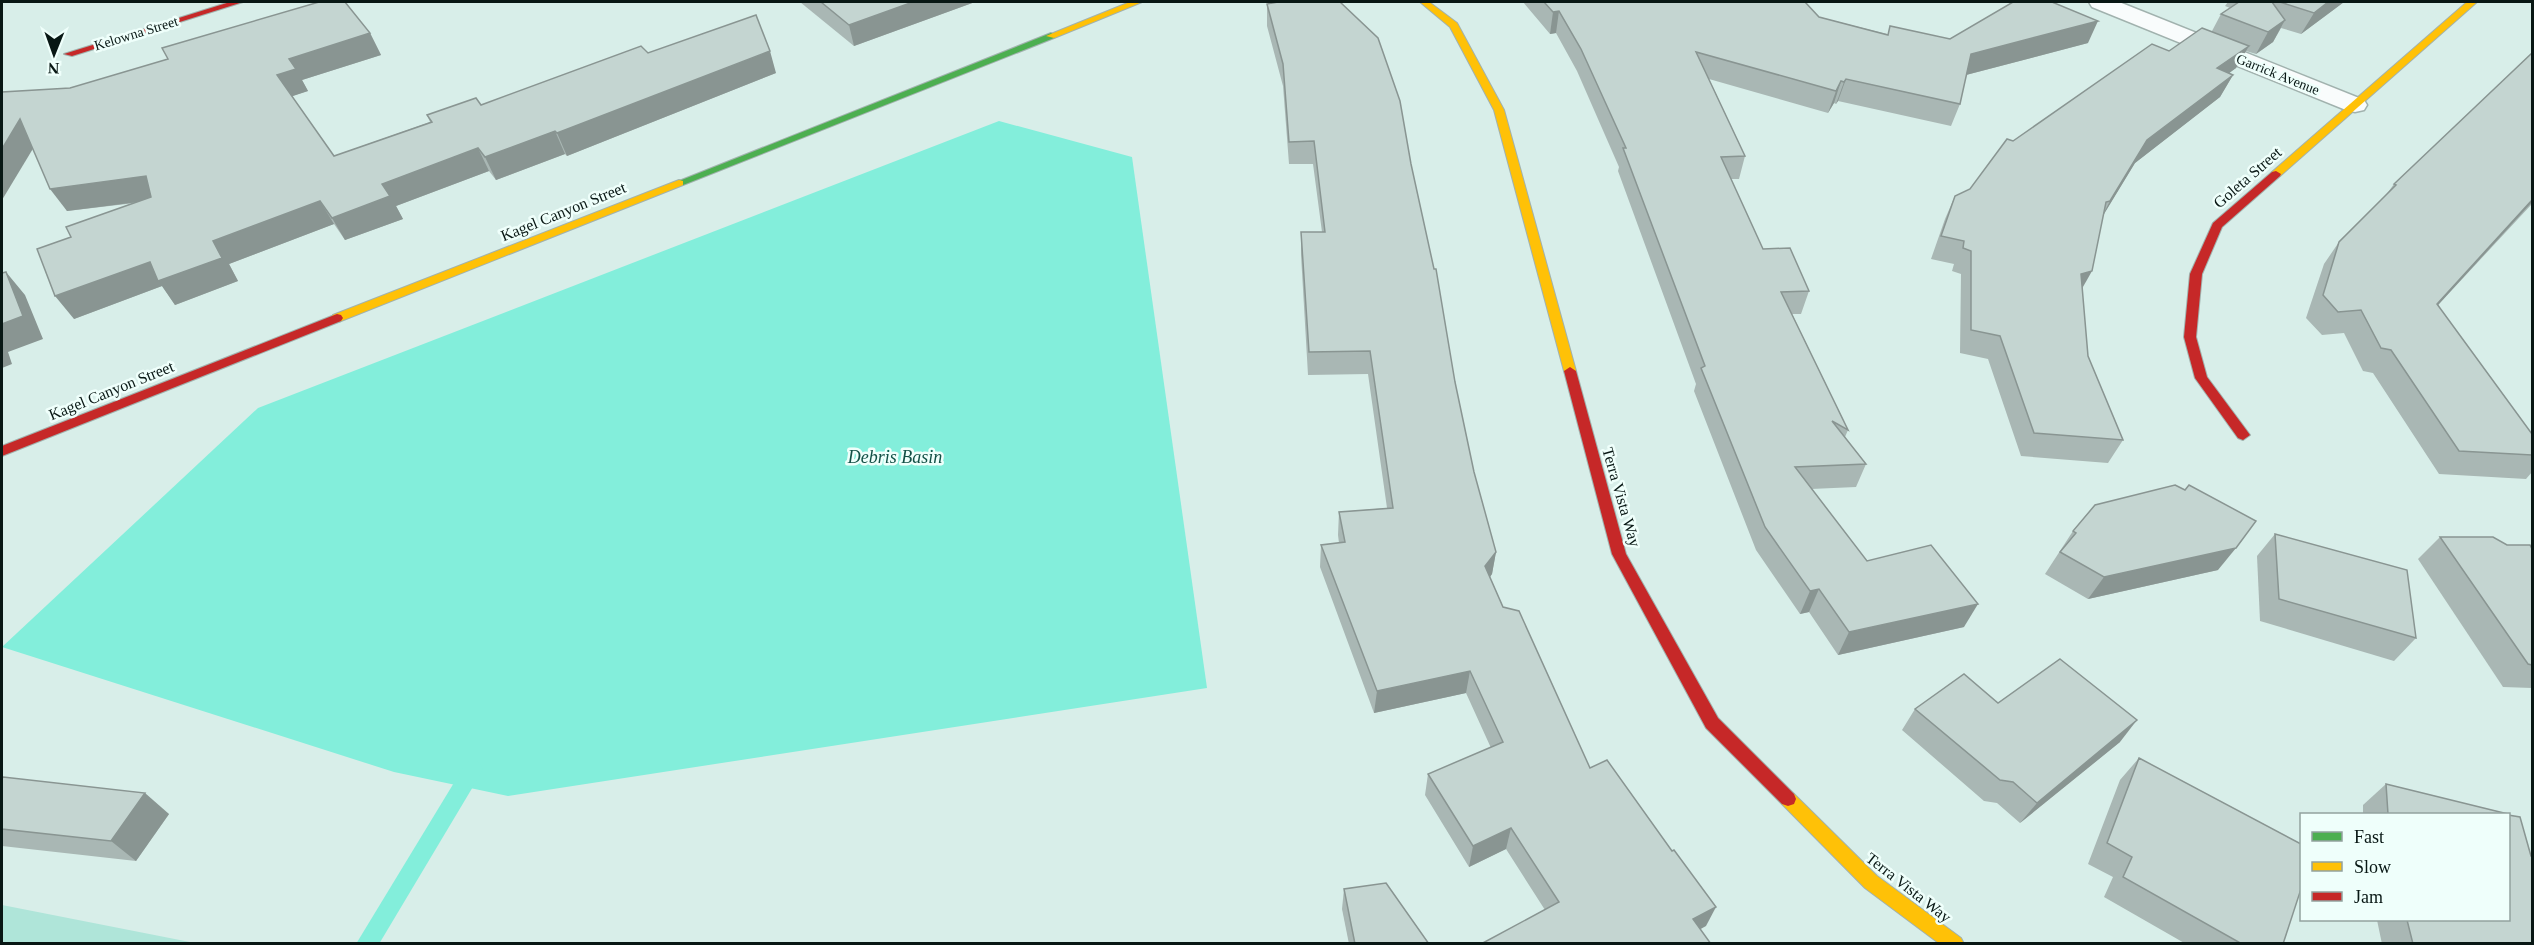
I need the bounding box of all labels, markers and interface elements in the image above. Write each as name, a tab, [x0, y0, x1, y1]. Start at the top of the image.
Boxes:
street label: Kelowna Street	[92, 14, 180, 53]
north arrow	[24, 24, 84, 84]
street label: Garrick Avenue	[2234, 51, 2321, 98]
text: N	[47, 60, 60, 77]
street label: Goleta Street	[2210, 143, 2285, 211]
street label: Kagel Canyon Street	[498, 178, 629, 245]
street label: Kagel Canyon Street	[46, 357, 177, 424]
street label: Terra Vista Way	[1598, 445, 1644, 549]
water label: Debris Basin	[847, 447, 942, 467]
legend	[2300, 813, 2510, 921]
text: Fast	[2354, 827, 2384, 847]
street label: Terra Vista Way	[1862, 849, 1954, 926]
text: Slow	[2354, 857, 2391, 877]
text: Jam	[2354, 887, 2383, 907]

